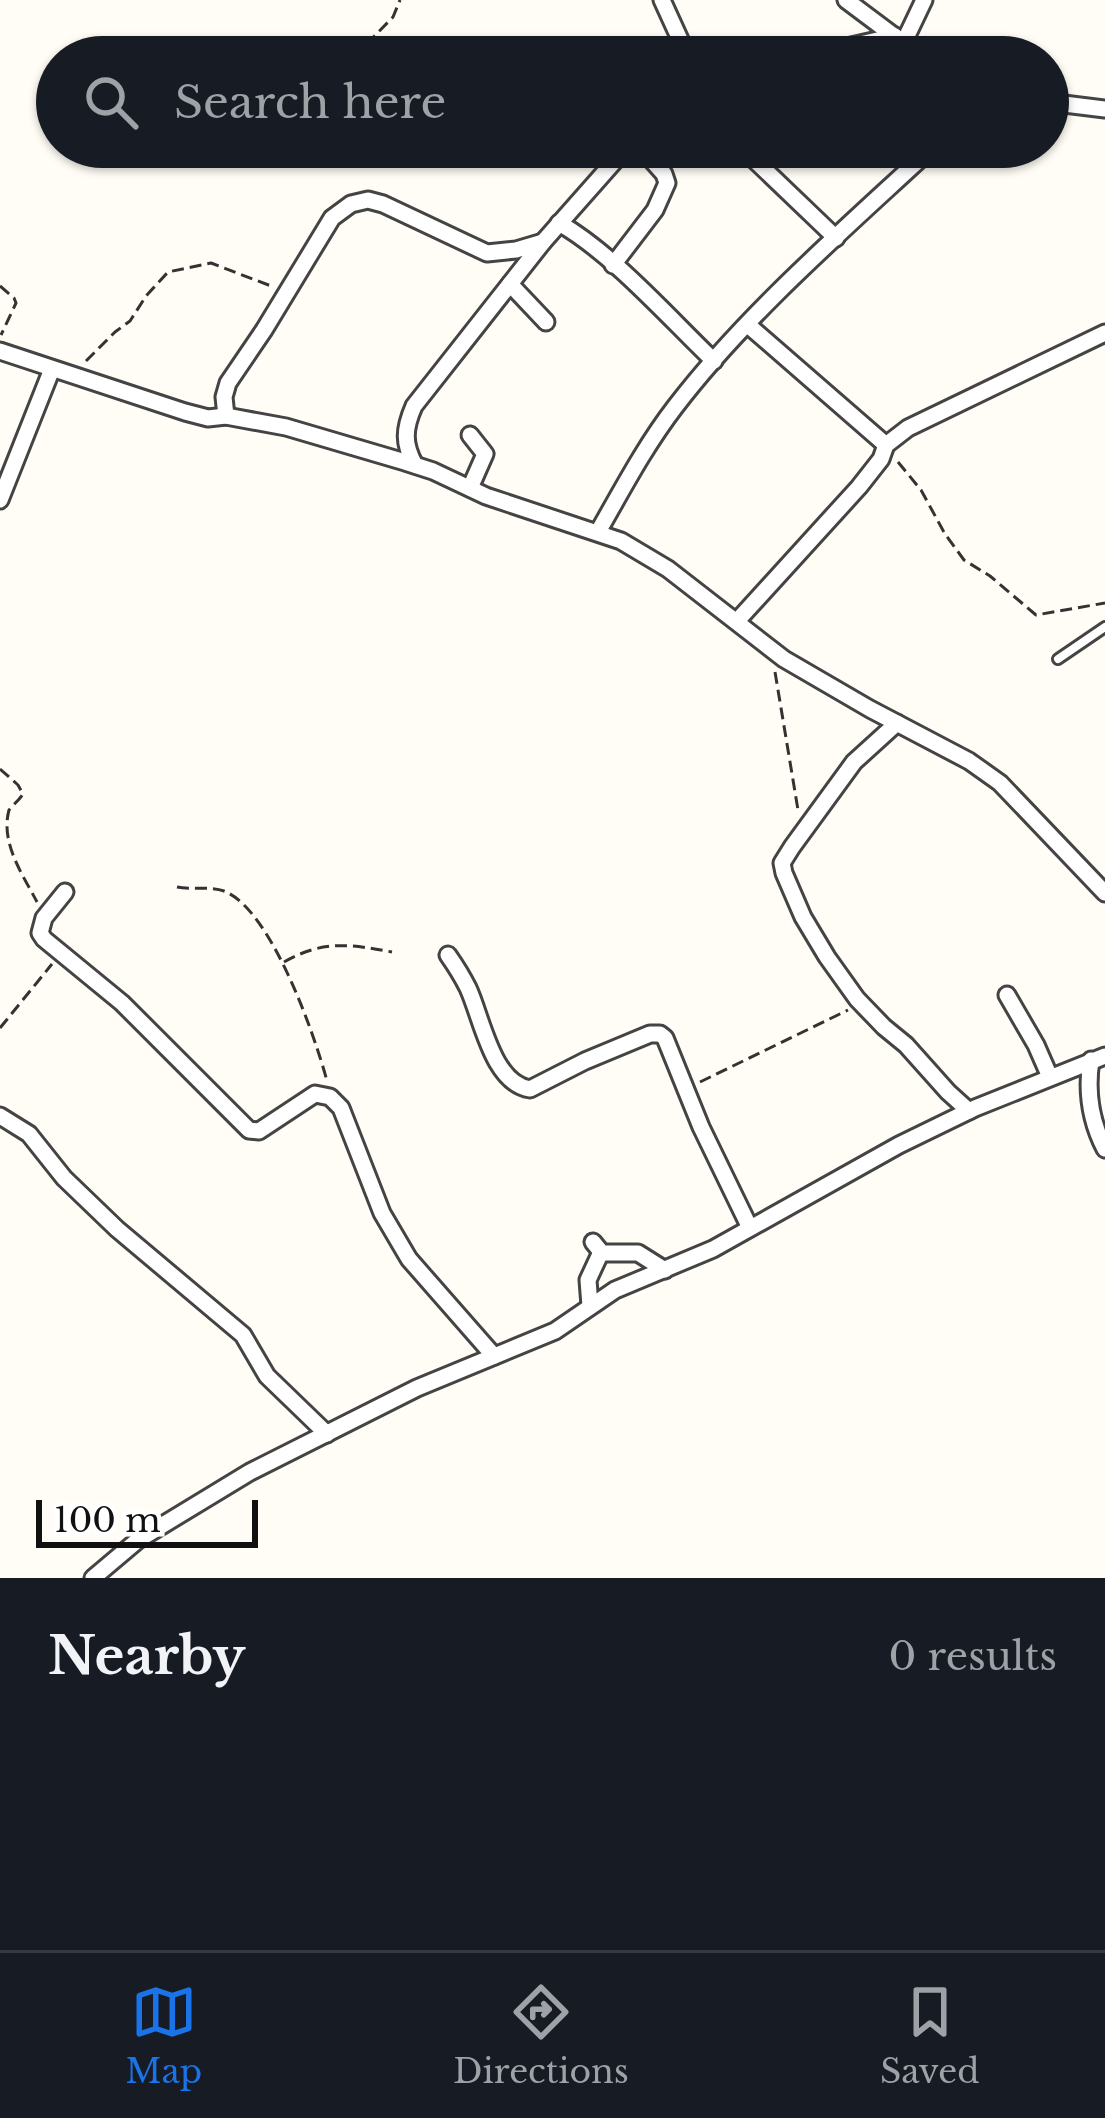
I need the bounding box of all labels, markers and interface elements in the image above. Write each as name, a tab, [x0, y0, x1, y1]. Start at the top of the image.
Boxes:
search box	[36, 36, 1069, 168]
icon: search	[78, 69, 144, 135]
text: Search here	[174, 74, 446, 130]
scale bar	[36, 1494, 258, 1547]
text: 100 m	[54, 1500, 161, 1541]
text: Nearby	[48, 1625, 245, 1688]
text: 0 results	[888, 1632, 1057, 1681]
tab: Map	[126, 1979, 202, 2092]
tab: Directions	[453, 1979, 629, 2092]
tab: Saved	[880, 1979, 979, 2092]

